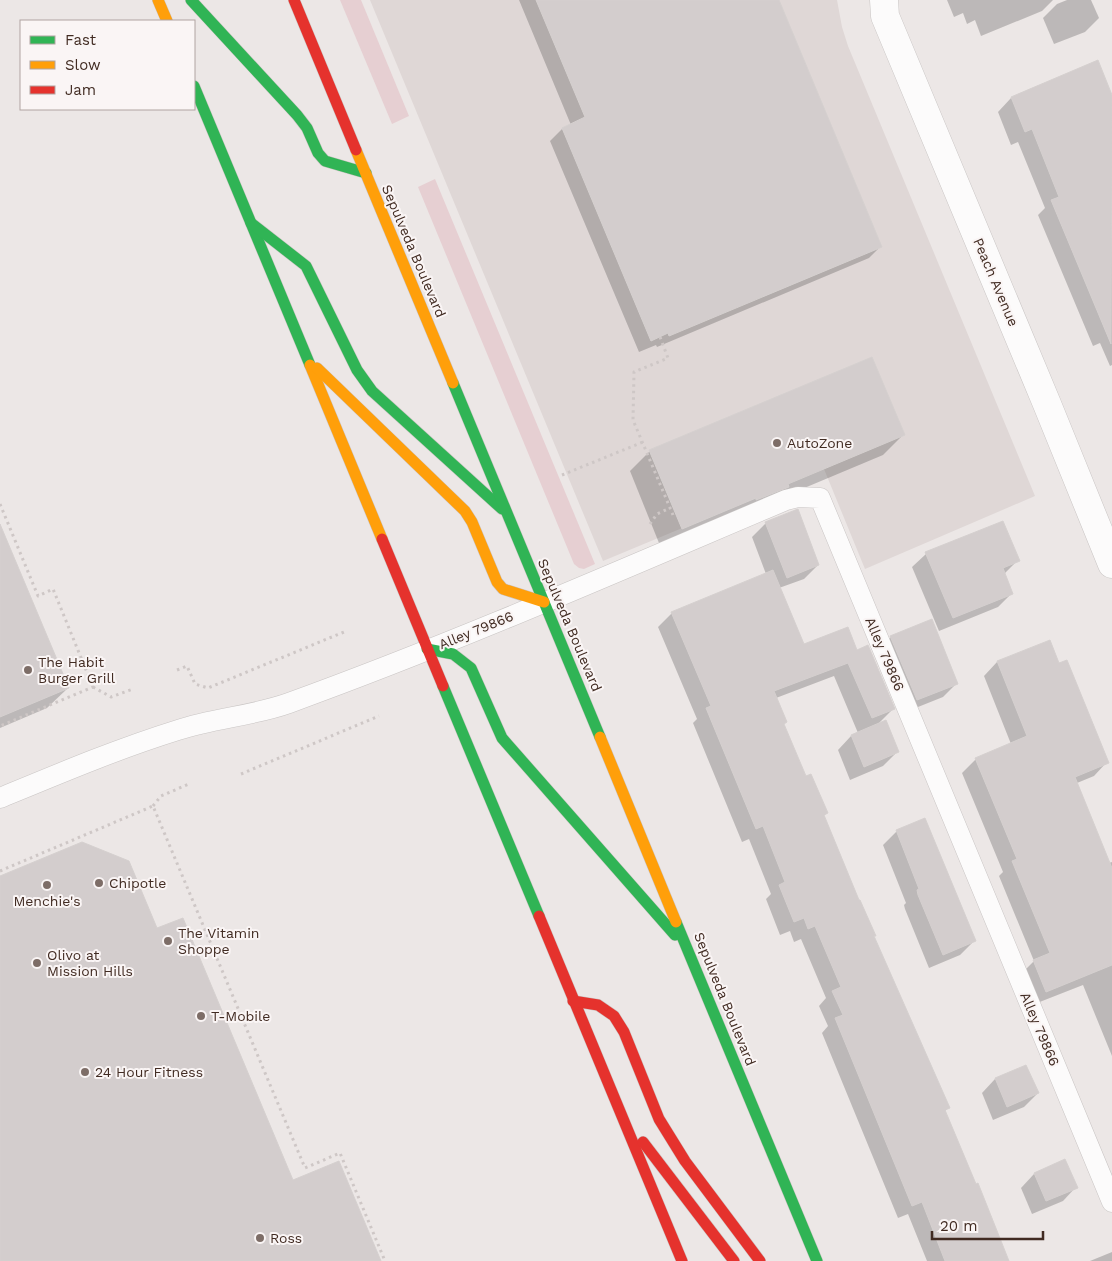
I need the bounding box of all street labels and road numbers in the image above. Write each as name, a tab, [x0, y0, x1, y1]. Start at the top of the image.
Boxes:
street label: Sepulveda Boulevard	[379, 182, 449, 320]
street label: Peach Avenue	[970, 235, 1022, 329]
street label: Sepulveda Boulevard	[535, 556, 605, 694]
street label: Alley 79866	[436, 608, 516, 652]
street label: Alley 79866	[862, 615, 908, 693]
street label: Sepulveda Boulevard	[691, 930, 759, 1068]
street label: Alley 79866	[1017, 990, 1063, 1068]

